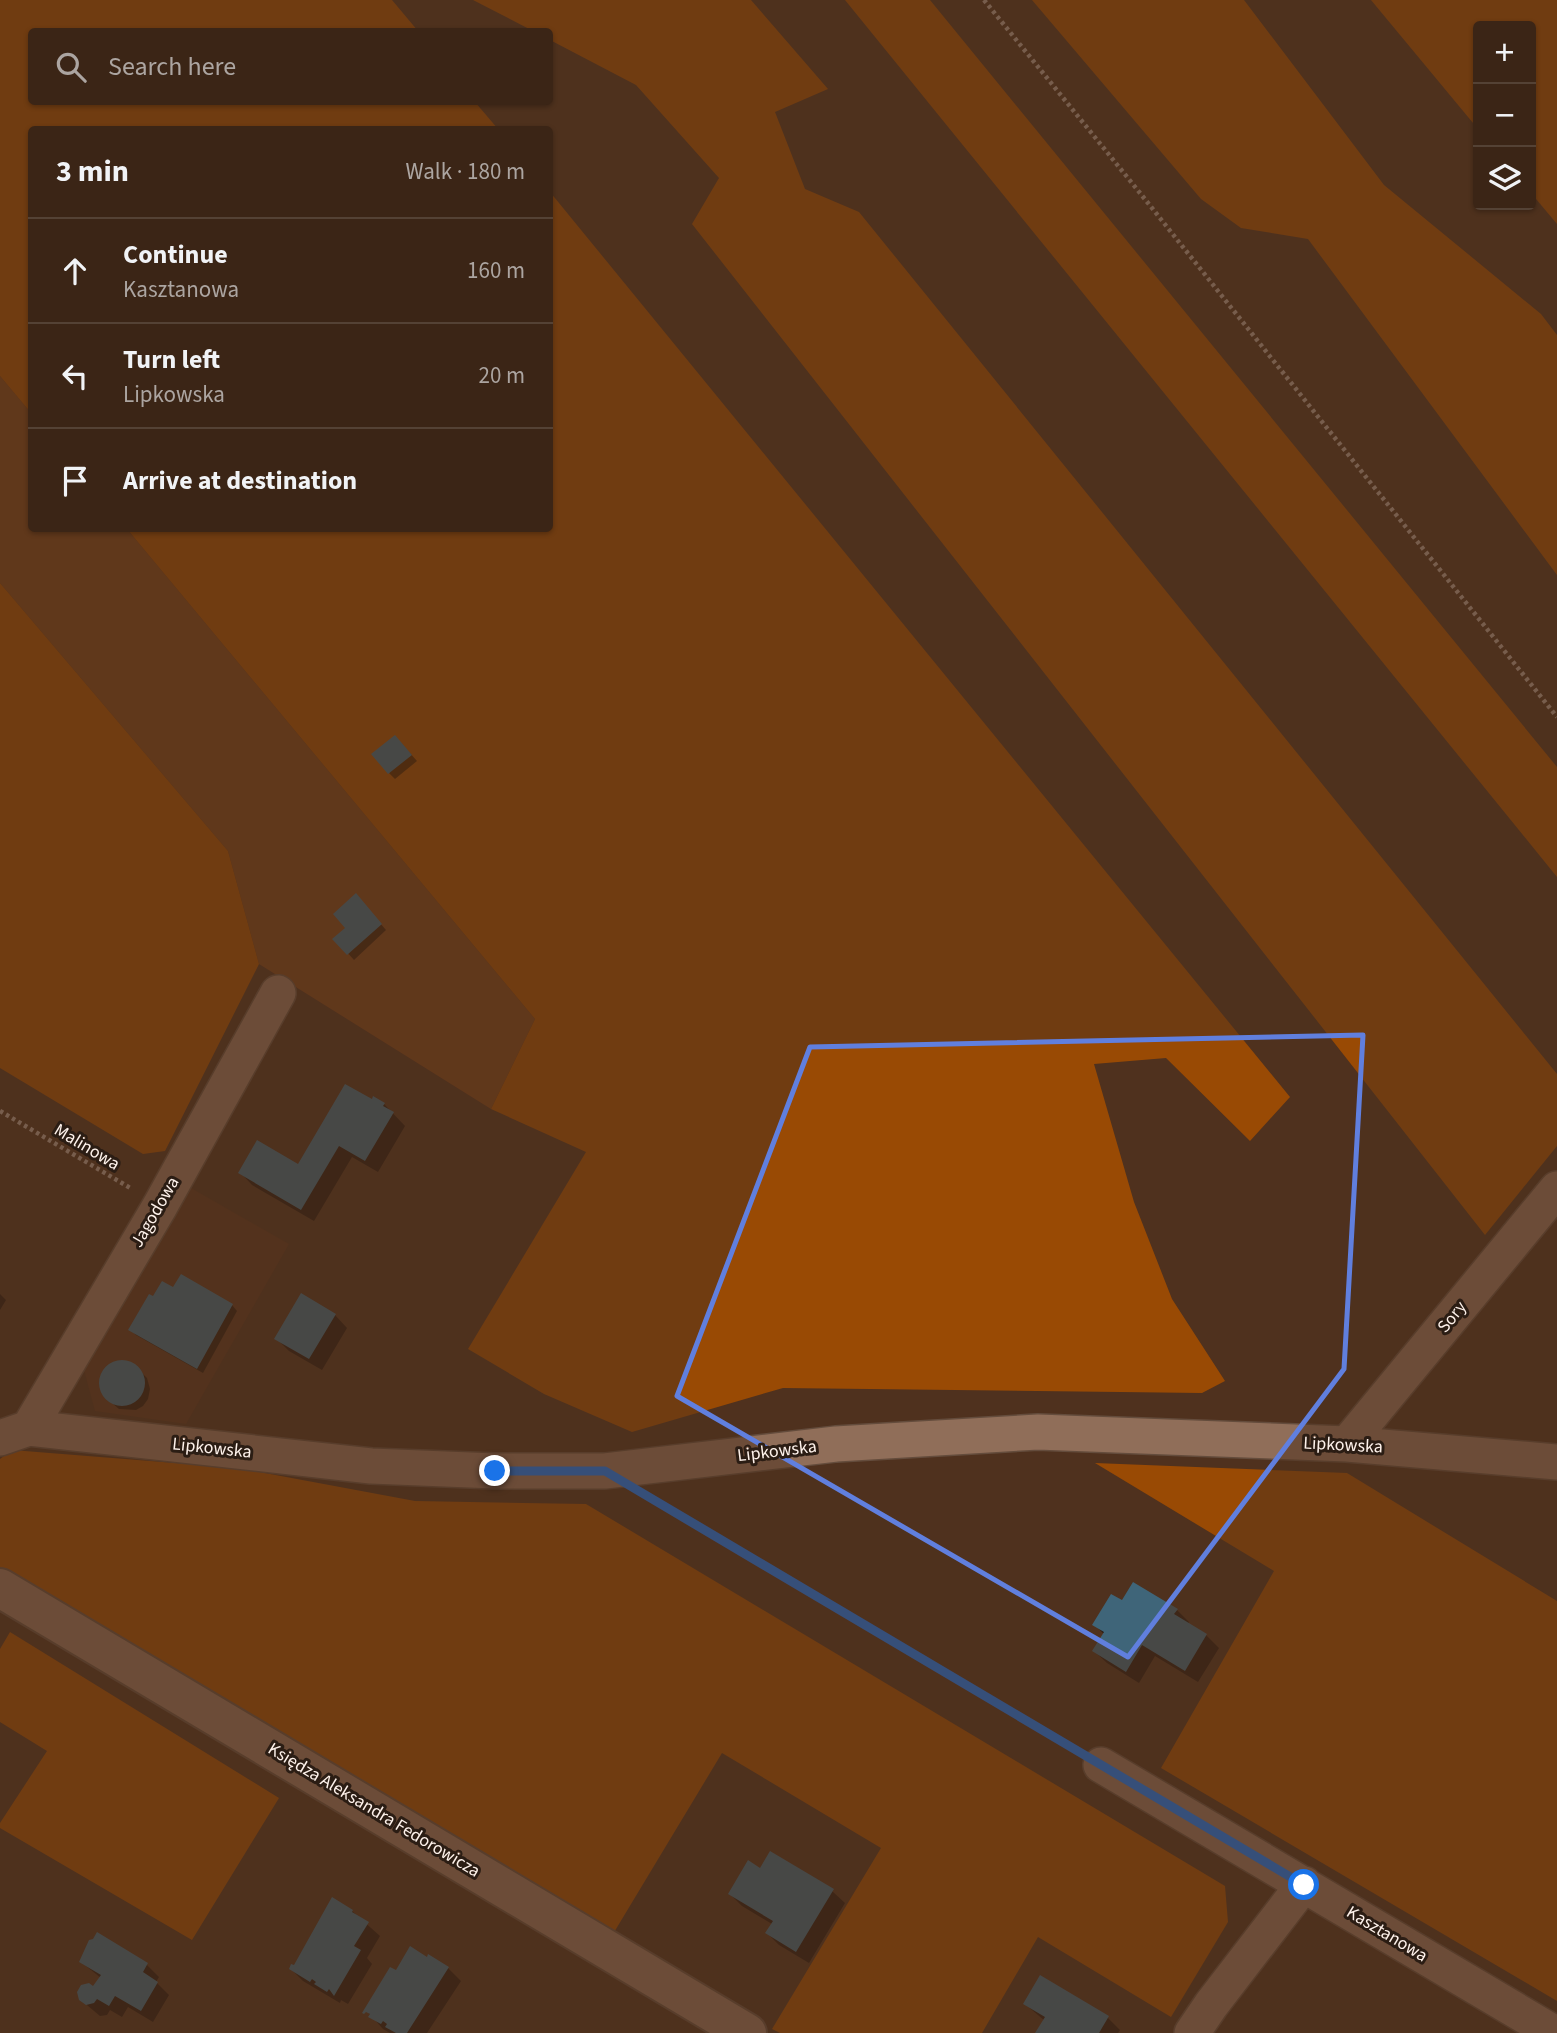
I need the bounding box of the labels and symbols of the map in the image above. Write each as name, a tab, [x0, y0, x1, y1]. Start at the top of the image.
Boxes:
street label: Malinowa	[49, 1118, 125, 1176]
street label: Jagodowa	[125, 1172, 185, 1252]
street label: Sory	[1431, 1295, 1473, 1338]
street label: Lipkowska	[1303, 1430, 1383, 1460]
street label: Lipkowska	[171, 1431, 253, 1465]
street label: Lipkowska	[736, 1434, 818, 1468]
route end	[479, 1455, 510, 1486]
street label: Księdza Aleksandra Fedorowicza	[263, 1737, 485, 1883]
route start	[1288, 1869, 1319, 1900]
street label: Kasztanowa	[1342, 1900, 1432, 1968]

